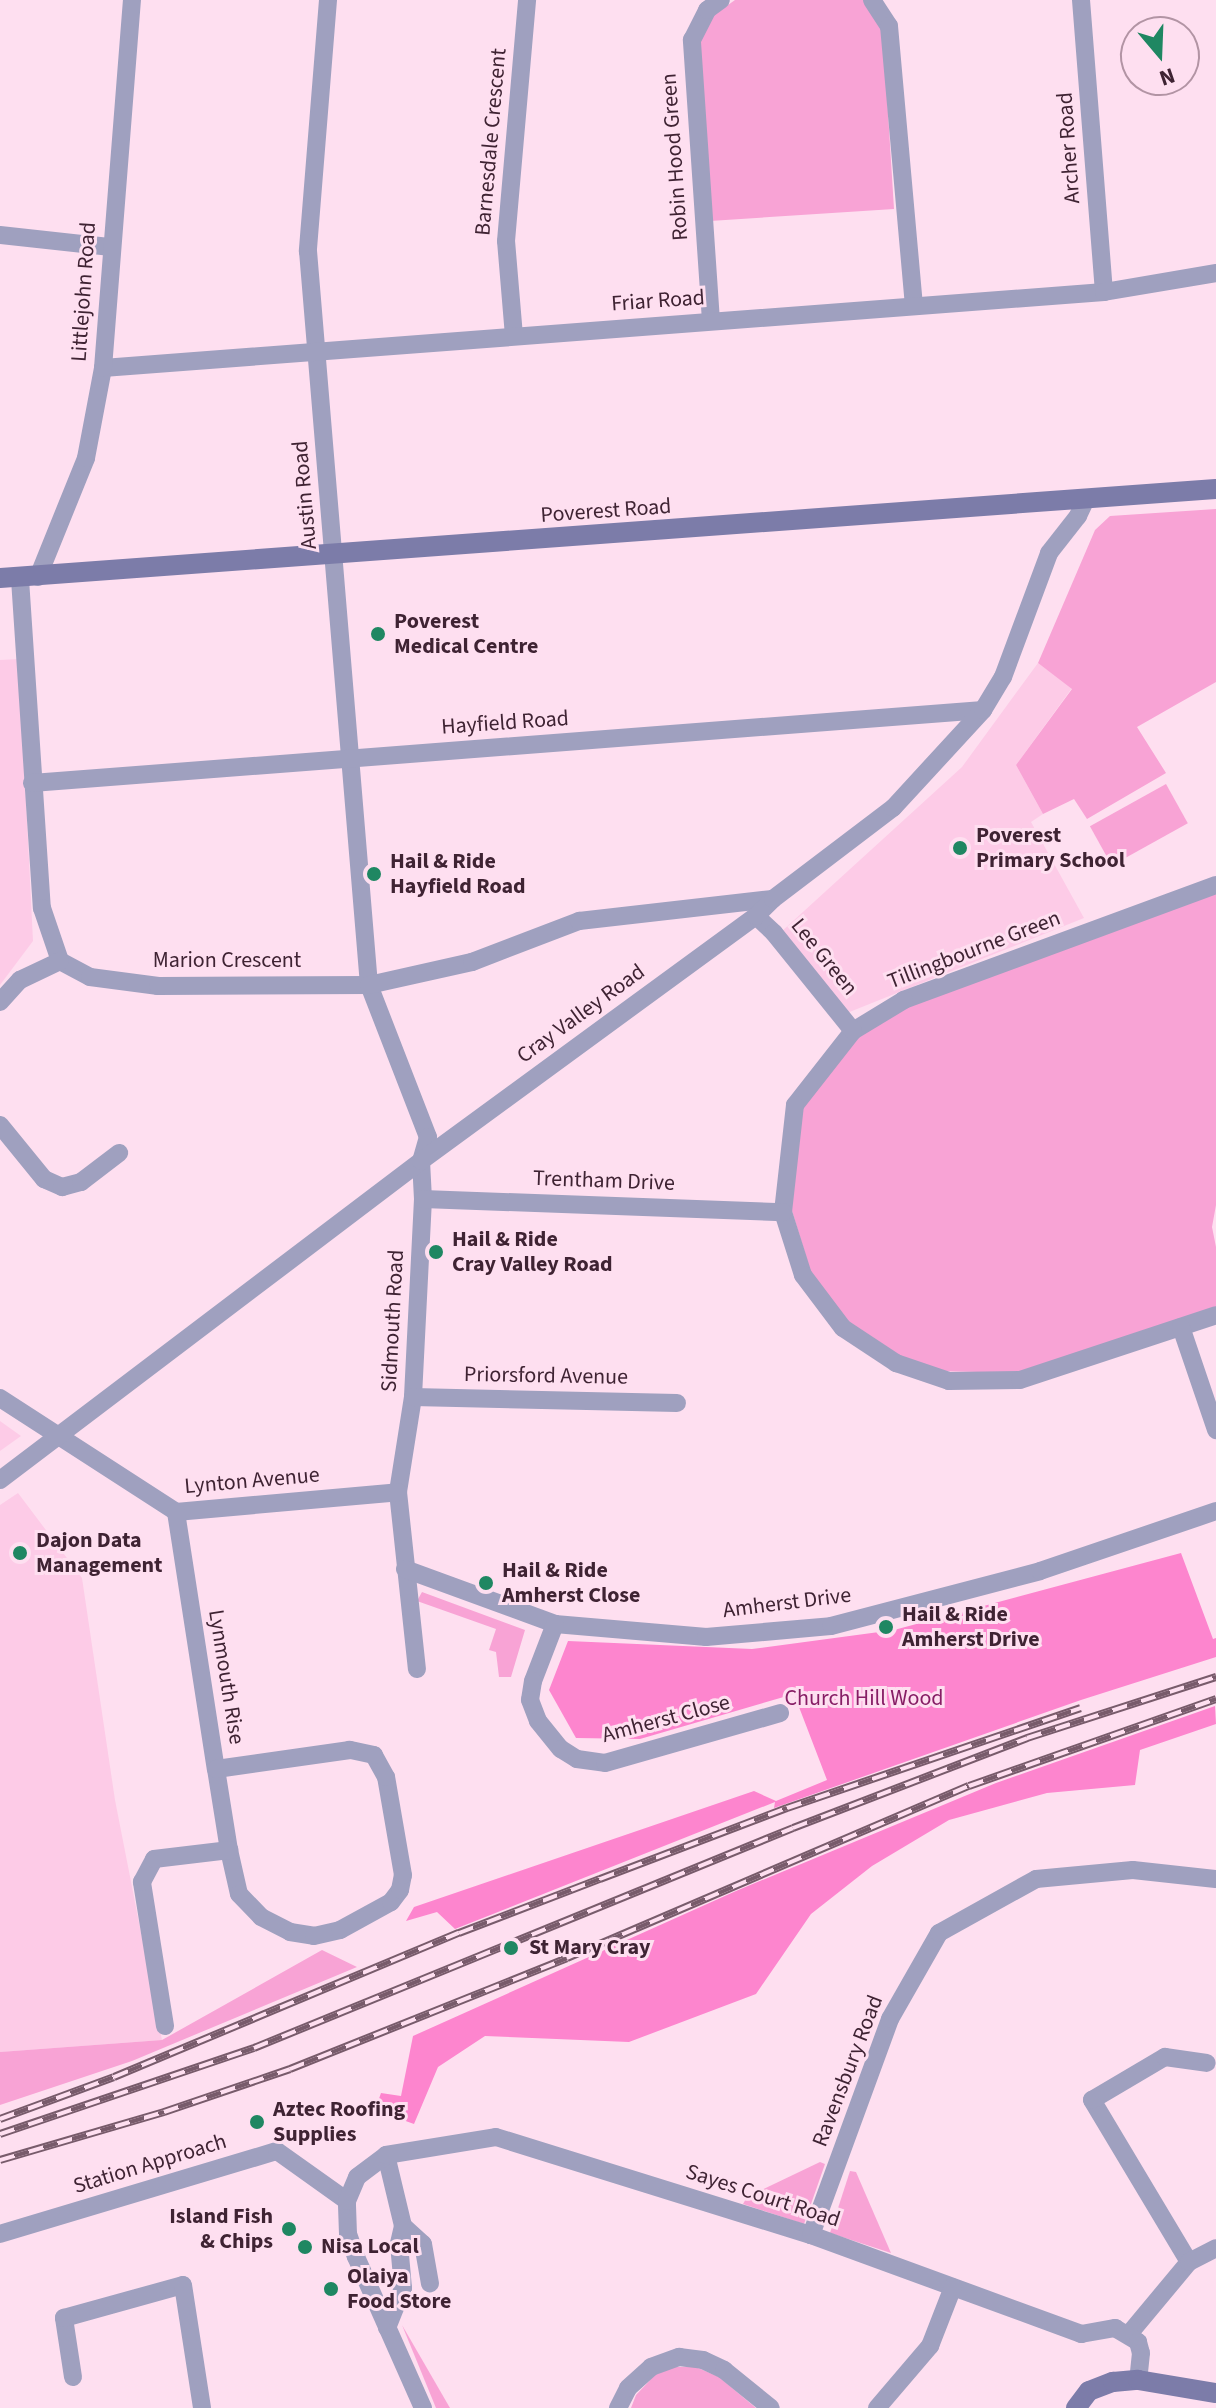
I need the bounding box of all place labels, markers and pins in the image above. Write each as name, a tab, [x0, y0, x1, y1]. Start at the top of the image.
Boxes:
place label: Poverest Medical Centre	[394, 608, 538, 660]
marker: Poverest Medical Centre	[369, 625, 387, 643]
place label: Poverest Primary School	[976, 822, 1125, 874]
marker: Poverest Primary School	[951, 839, 969, 857]
place label: Hail & Ride Hayfield Road	[390, 848, 526, 900]
marker: Hail & Ride Hayfield Road	[365, 865, 383, 883]
place label: Hail & Ride Cray Valley Road	[452, 1226, 613, 1278]
marker: Hail & Ride Cray Valley Road	[427, 1243, 445, 1261]
place label: Dajon Data Management	[36, 1527, 163, 1578]
marker: Dajon Data Management	[11, 1544, 29, 1562]
place label: Hail & Ride Amherst Close	[502, 1557, 640, 1608]
marker: Hail & Ride Amherst Close	[477, 1574, 495, 1592]
place label: Hail & Ride Amherst Drive	[902, 1601, 1040, 1652]
marker: Hail & Ride Amherst Drive	[877, 1618, 895, 1636]
place label: St Mary Cray	[529, 1935, 651, 1961]
marker: St Mary Cray	[500, 1937, 522, 1959]
place label: Aztec Roofing Supplies	[273, 2096, 405, 2148]
marker: Aztec Roofing Supplies	[248, 2113, 266, 2131]
place label: Island Fish & Chips	[169, 2203, 273, 2254]
marker: Island Fish & Chips	[280, 2220, 298, 2238]
place label: Nisa Local	[321, 2234, 419, 2260]
marker: Nisa Local	[296, 2238, 314, 2256]
place label: Olaiya Food Store	[347, 2263, 451, 2314]
marker: Olaiya Food Store	[322, 2280, 340, 2298]

